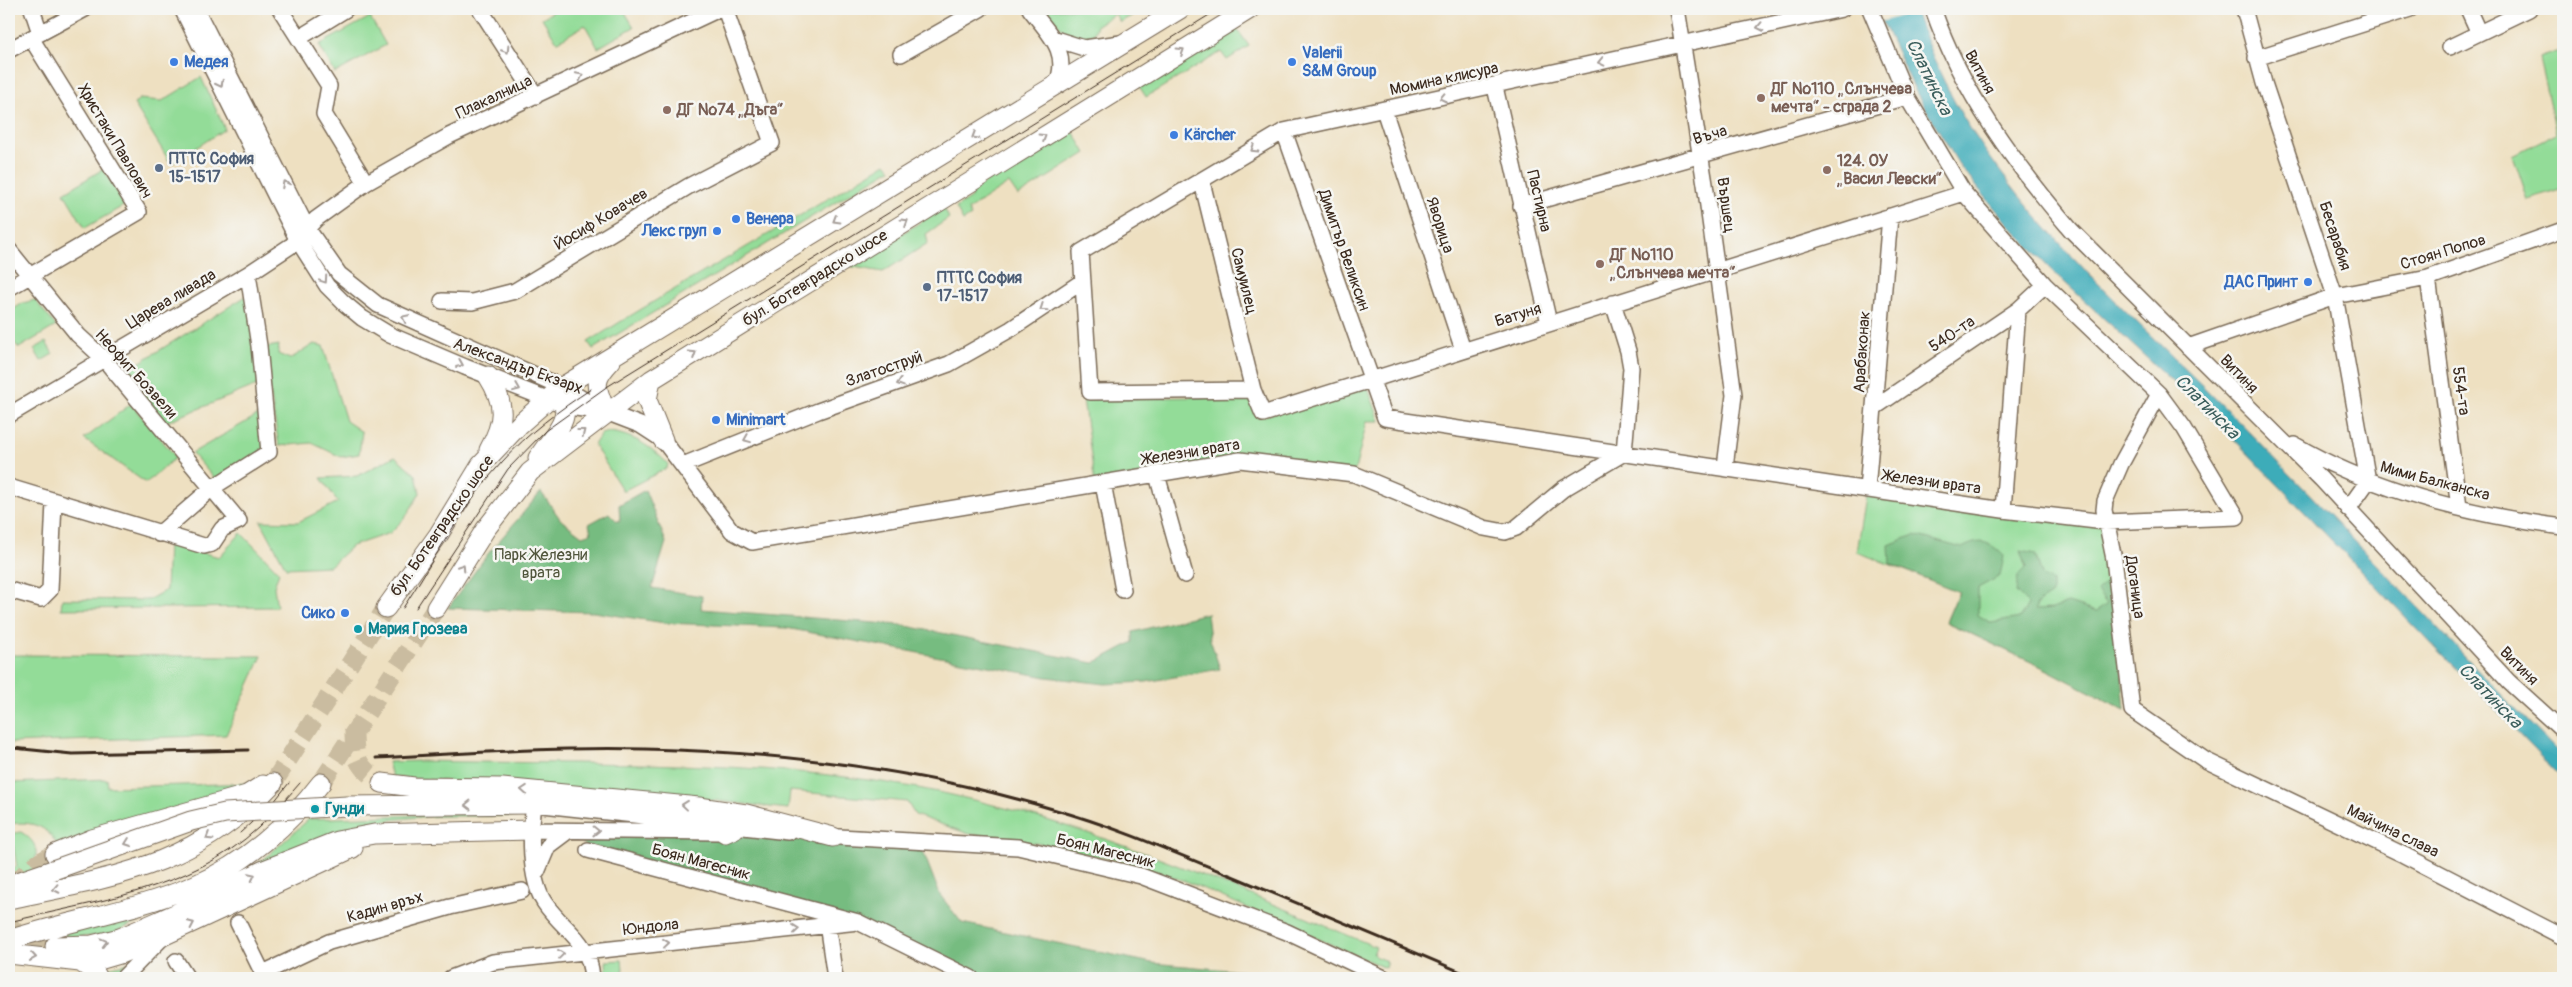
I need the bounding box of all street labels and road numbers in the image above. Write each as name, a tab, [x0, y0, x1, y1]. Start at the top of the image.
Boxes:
street label: Витиня	[1960, 47, 2000, 97]
street label: Момина клисура	[1388, 58, 1500, 100]
street label: Плакалница	[453, 71, 535, 123]
street label: Христаки Павлович	[73, 80, 157, 202]
street label: Въча	[1691, 121, 1729, 149]
street label: Пастирна	[1522, 168, 1556, 234]
street label: Вършец	[1712, 176, 1740, 234]
street label: Йосиф Ковачев	[551, 183, 651, 255]
street label: Димитър Великсин	[1313, 186, 1374, 313]
street label: Яворица	[1422, 194, 1458, 256]
street label: Бесарабия	[2314, 199, 2356, 273]
street label: бул. Ботевградско шосе	[739, 225, 892, 331]
street label: Стоян Попов	[2398, 230, 2488, 274]
street label: Самуилец	[1226, 246, 1262, 316]
street label: Царева ливада	[123, 264, 219, 334]
street label: Батуня	[1492, 299, 1544, 331]
street label: Арабаконак	[1849, 310, 1875, 394]
street label: 540-та	[1925, 311, 1979, 357]
street label: Неофит Бозвели	[91, 325, 181, 423]
street label: Александър Екзарх	[451, 333, 585, 399]
street label: Златоструй	[843, 347, 925, 391]
street label: Витиня	[2216, 350, 2262, 398]
street label: 554-та	[2448, 365, 2474, 417]
street label: Железни врата	[1138, 434, 1241, 470]
street label: бул. Ботевградско шосе	[386, 451, 498, 600]
street label: Мими Балканска	[2378, 457, 2492, 505]
street label: Железни врата	[1879, 465, 1982, 499]
street label: Доганица	[2121, 553, 2149, 620]
street label: Витиня	[2495, 642, 2543, 690]
street label: Майчина слава	[2344, 800, 2442, 862]
street label: Боян Магесник	[1055, 829, 1157, 873]
street label: Боян Магесник	[650, 839, 752, 885]
street label: Кадин връх	[345, 887, 425, 927]
street label: Юндола	[622, 914, 680, 940]

